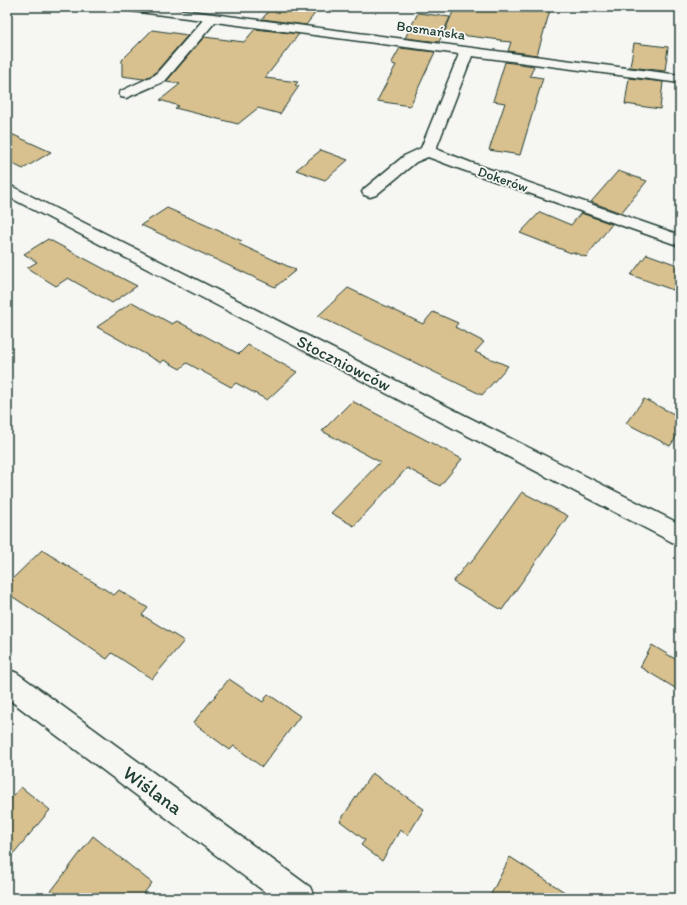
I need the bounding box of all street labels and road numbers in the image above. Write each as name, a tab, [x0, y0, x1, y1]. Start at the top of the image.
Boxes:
street label: Bosmańska	[395, 17, 467, 44]
street label: Dokerów	[475, 163, 531, 196]
street label: Stoczniowców	[294, 331, 395, 395]
street label: Wiślana	[119, 760, 188, 820]

